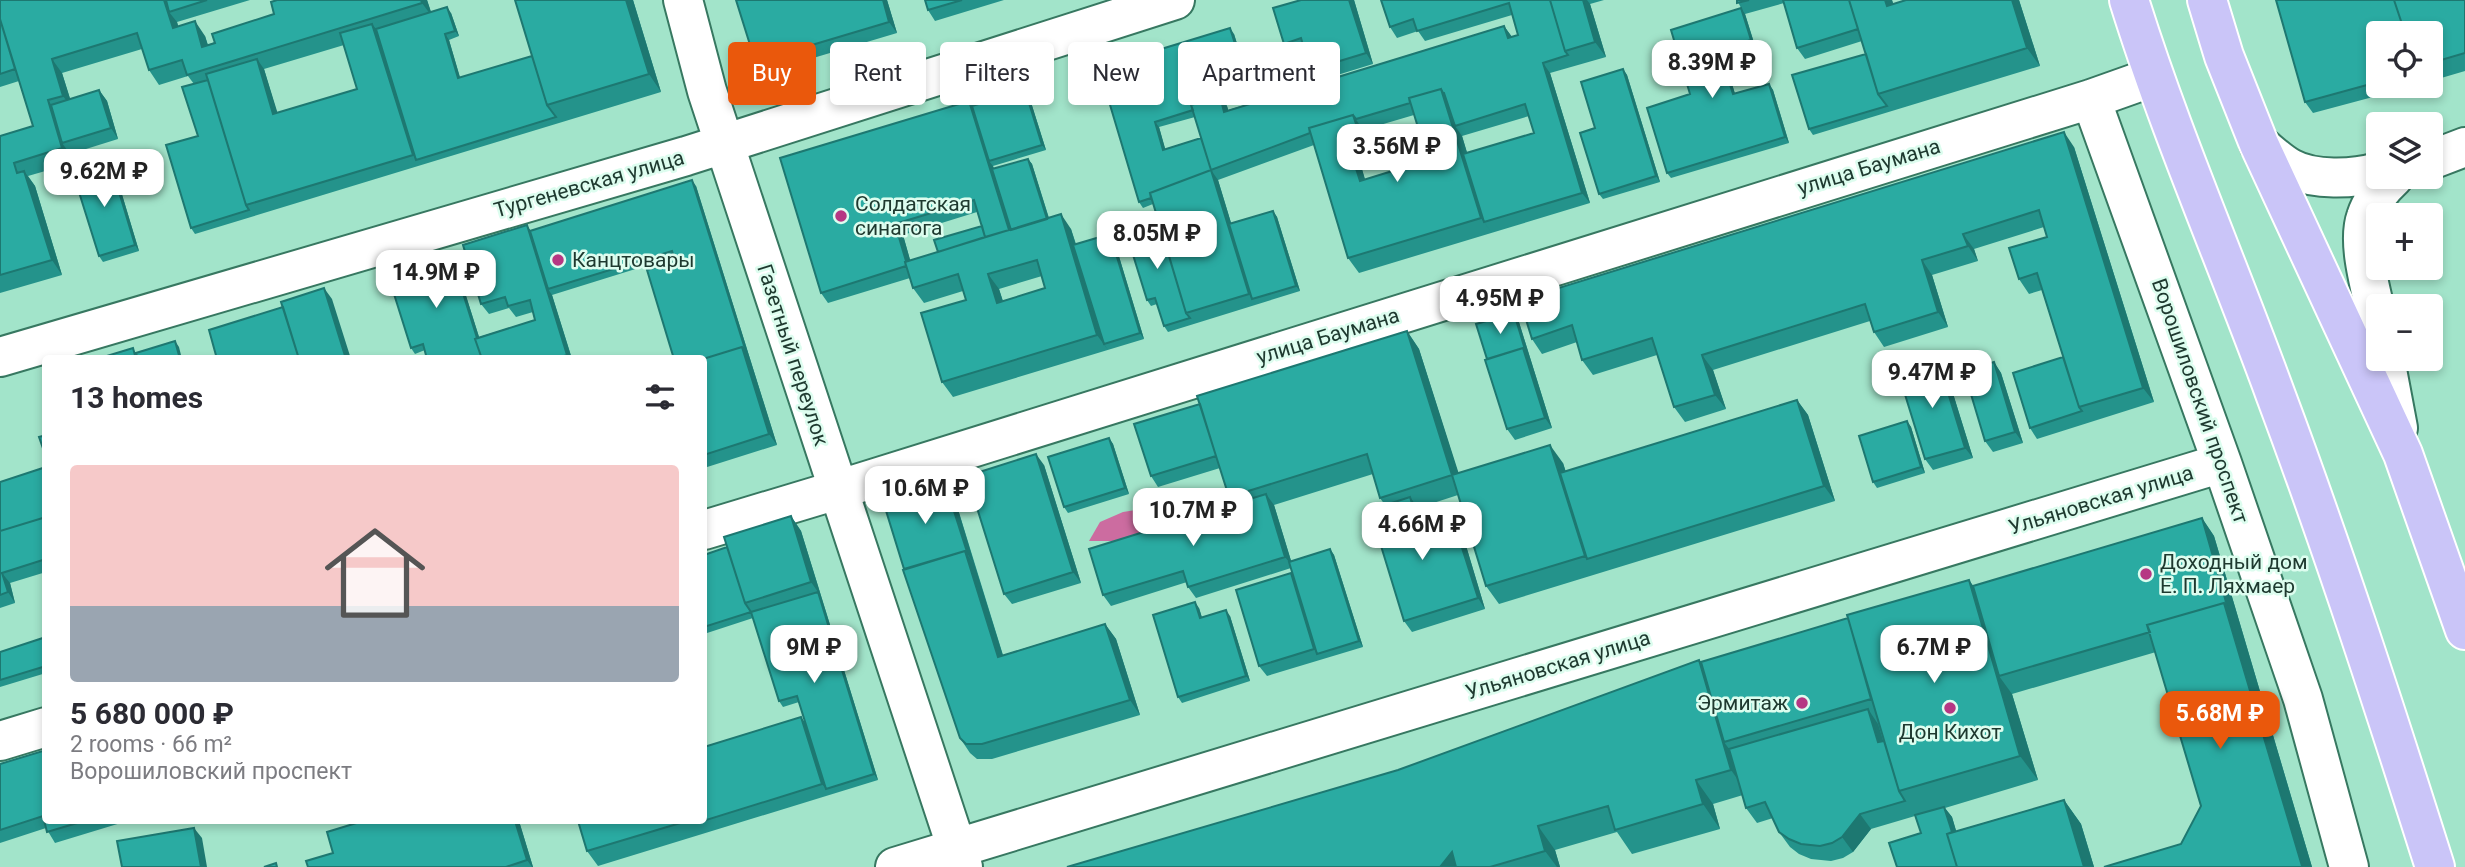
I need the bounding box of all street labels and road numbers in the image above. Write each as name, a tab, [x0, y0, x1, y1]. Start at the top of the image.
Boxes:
street label: улица Баумана	[1795, 134, 1943, 200]
street label: Тургеневская улица	[491, 145, 687, 223]
street label: Газетный переулок	[752, 261, 834, 449]
street label: Ворошиловский проспект	[2147, 275, 2253, 527]
street label: улица Баумана	[1254, 303, 1402, 369]
street label: Ульяновская улица	[2006, 460, 2196, 540]
street label: Ульяновская улица	[1463, 625, 1653, 705]

